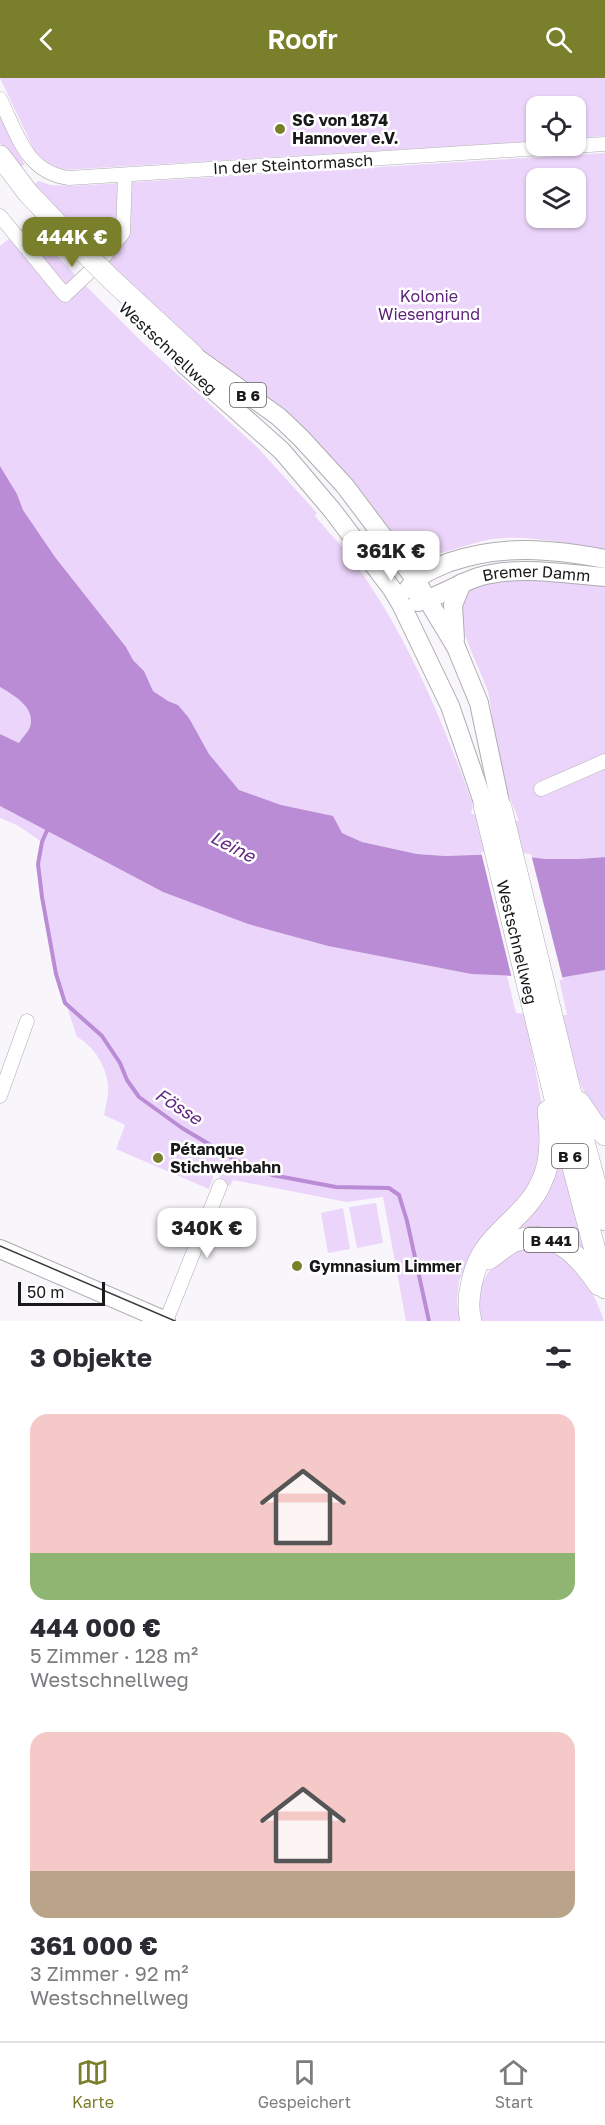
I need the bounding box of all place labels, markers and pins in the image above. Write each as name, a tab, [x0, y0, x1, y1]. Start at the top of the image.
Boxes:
place label: SG von 1874 Hannover e.V.	[292, 110, 399, 148]
marker: SG von 1874 Hannover e.V.	[273, 122, 287, 136]
pin: 444K €	[23, 217, 121, 268]
pin: 361K €	[342, 531, 440, 582]
place label: Pétanque Stichwehbahn	[170, 1139, 281, 1177]
marker: Pétanque Stichwehbahn	[151, 1151, 165, 1165]
pin: 340K €	[158, 1208, 256, 1259]
place label: Gymnasium Limmer	[309, 1256, 461, 1276]
marker: Gymnasium Limmer	[290, 1259, 304, 1273]

